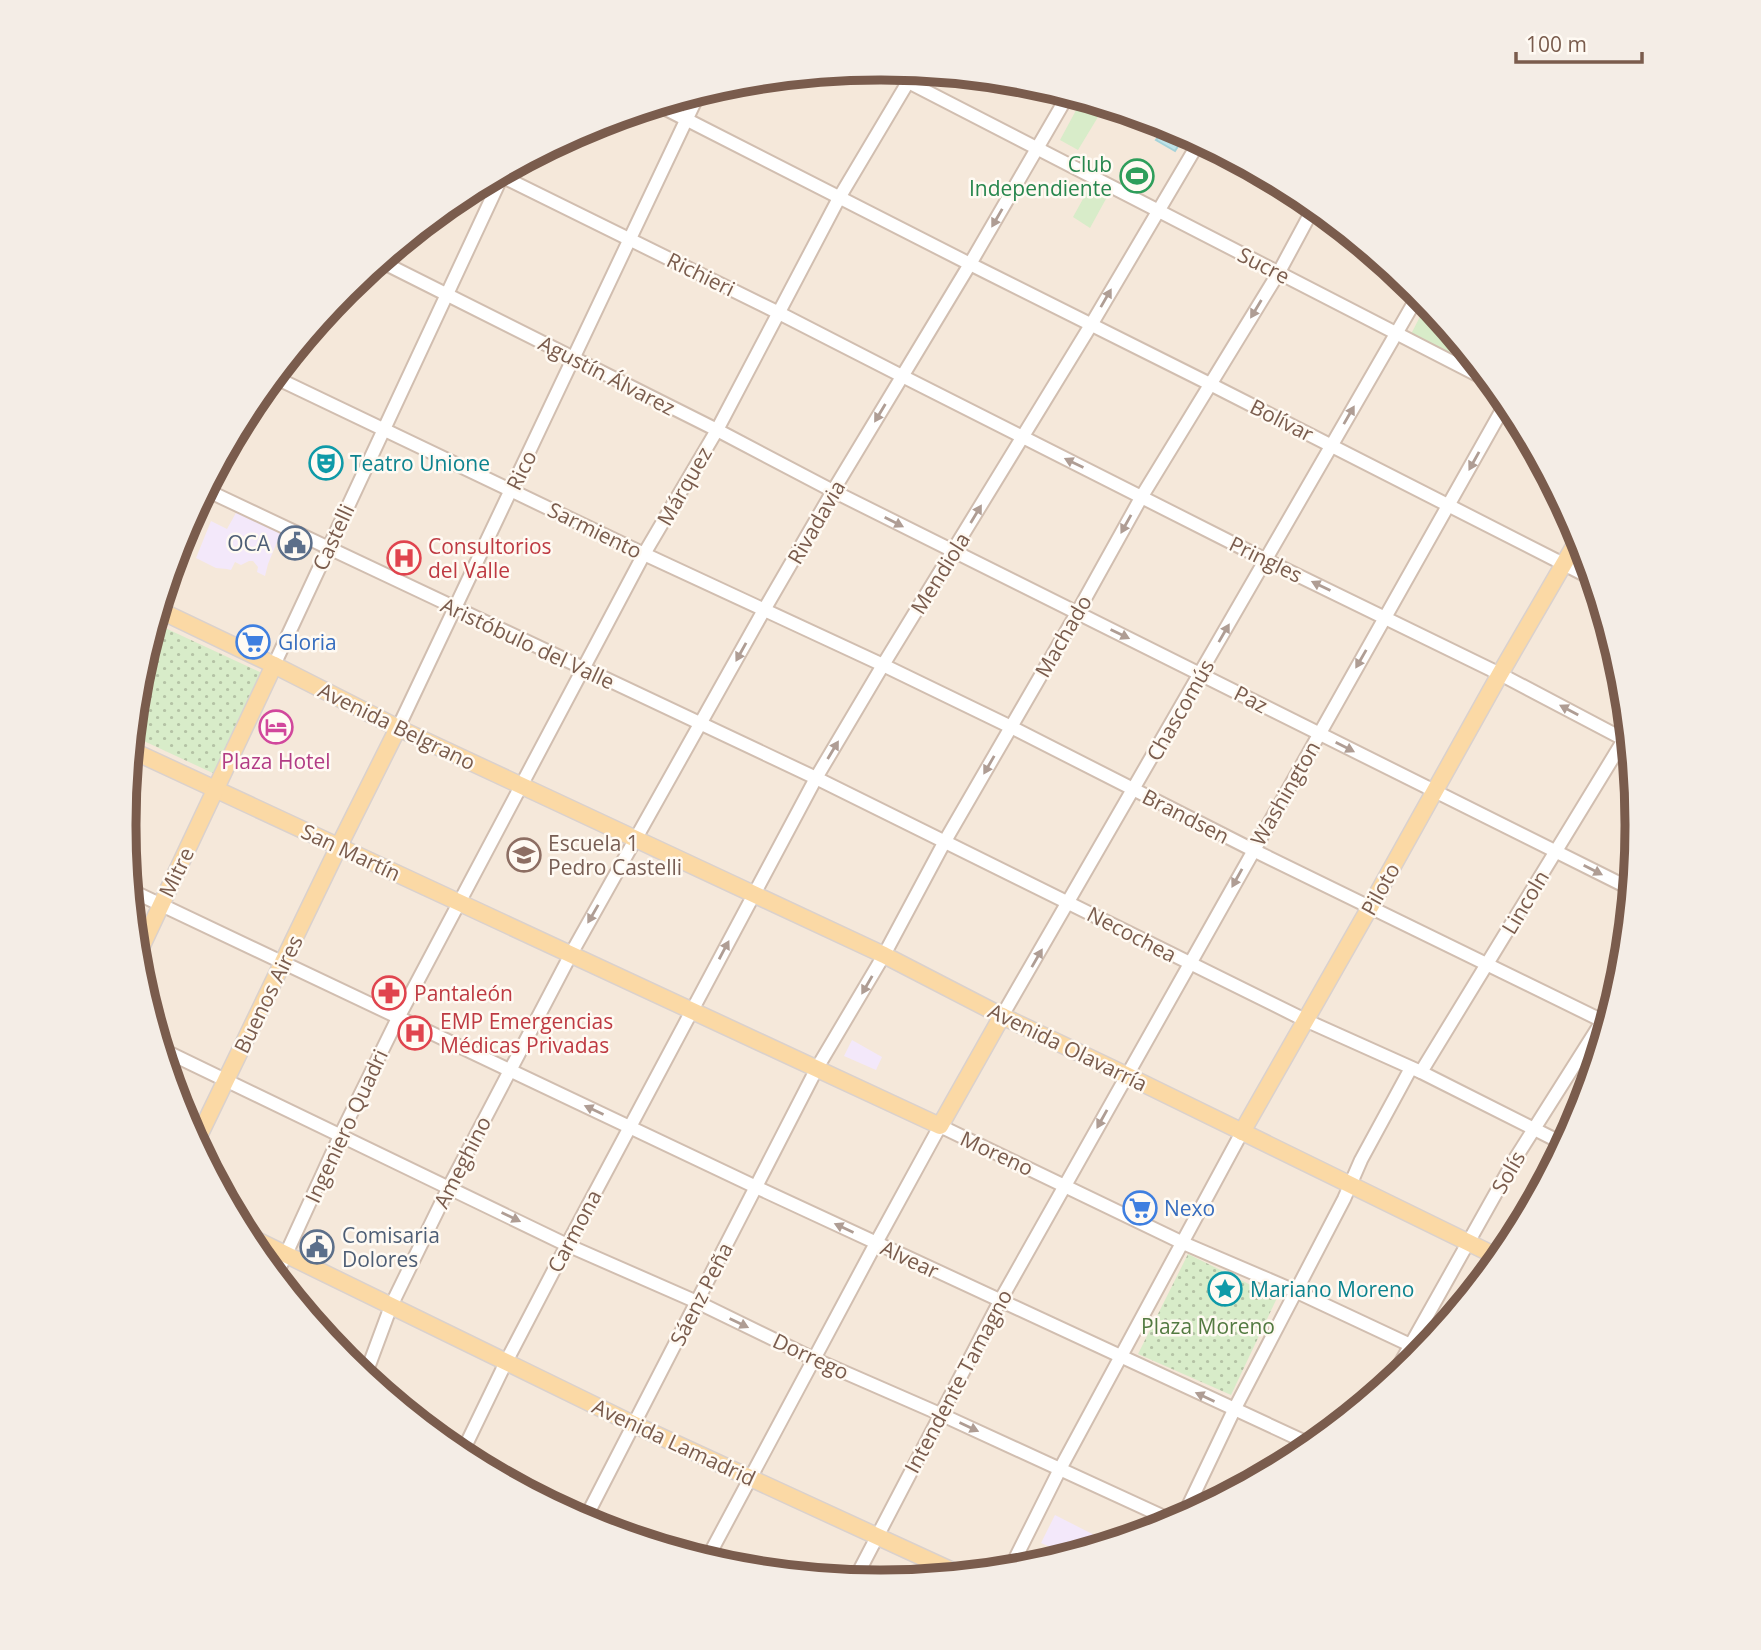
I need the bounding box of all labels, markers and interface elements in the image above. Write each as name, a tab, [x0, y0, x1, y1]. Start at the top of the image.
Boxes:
scale bar	[1516, 21, 1642, 65]
text: 100 m	[1526, 30, 1587, 58]
place label: Club Independiente	[969, 150, 1112, 202]
sports icon: Club Independiente	[1118, 157, 1156, 195]
one-way arrow	[991, 208, 1003, 227]
street label: Sucre	[1233, 240, 1295, 290]
street label: Richieri	[662, 246, 740, 302]
one-way arrow	[1100, 289, 1112, 308]
one-way arrow	[1250, 299, 1263, 318]
street label: Agustín Álvarez	[534, 329, 680, 422]
street label: Bolívar	[1246, 392, 1319, 448]
one-way arrow	[874, 403, 886, 422]
one-way arrow	[1343, 405, 1356, 424]
street label: Márquez	[650, 441, 718, 530]
theatre icon: Teatro Unione	[307, 444, 345, 482]
street label: Rico	[499, 445, 543, 495]
place label: Teatro Unione	[350, 449, 490, 477]
one-way arrow	[1468, 451, 1480, 471]
one-way arrow	[1064, 457, 1084, 468]
street label: Rivadavia	[781, 475, 851, 569]
street label: Sarmiento	[543, 495, 647, 565]
street label: Castelli	[306, 499, 360, 575]
one-way arrow	[970, 505, 982, 524]
one-way arrow	[1120, 515, 1132, 534]
one-way arrow	[884, 516, 904, 527]
public building icon: OCA	[276, 524, 314, 562]
street label: Mendiola	[904, 527, 976, 619]
place label: OCA	[227, 529, 271, 557]
street label: Pringles	[1225, 529, 1307, 589]
place label: Consultorios del Valle	[428, 532, 552, 584]
hospital icon: Consultorios del Valle	[385, 539, 423, 577]
one-way arrow	[1311, 581, 1331, 592]
street label: Machado	[1028, 590, 1098, 682]
street label: Aristóbulo del Valle	[437, 591, 619, 695]
supermarket icon: Gloria	[234, 623, 272, 661]
one-way arrow	[1217, 623, 1229, 643]
place label: Gloria	[278, 628, 337, 656]
one-way arrow	[1110, 629, 1130, 640]
one-way arrow	[735, 642, 747, 661]
one-way arrow	[1355, 649, 1367, 668]
street label: Chascomús	[1140, 654, 1220, 766]
street label: Avenida Belgrano	[314, 676, 480, 776]
street label: Paz	[1229, 679, 1273, 719]
one-way arrow	[1559, 704, 1579, 716]
hotel icon: Plaza Hotel	[257, 708, 295, 746]
street label: Washington	[1244, 736, 1326, 850]
one-way arrow	[826, 741, 839, 760]
one-way arrow	[1335, 741, 1355, 752]
place label: Plaza Hotel	[221, 747, 331, 775]
one-way arrow	[983, 755, 995, 774]
street label: Brandsen	[1138, 782, 1234, 850]
street label: San Martín	[297, 817, 405, 887]
place label: Escuela 1 Pedro Castelli	[548, 829, 682, 881]
school or university icon: Escuela 1 Pedro Castelli	[505, 836, 543, 874]
street label: Mitre	[152, 842, 200, 902]
street label: Piloto	[1354, 858, 1406, 920]
street label: Lincoln	[1495, 865, 1555, 939]
one-way arrow	[1583, 865, 1603, 876]
one-way arrow	[1231, 868, 1243, 888]
street label: Necochea	[1083, 900, 1181, 968]
one-way arrow	[588, 904, 600, 924]
street label: Buenos Aires	[227, 930, 309, 1058]
one-way arrow	[718, 941, 730, 960]
one-way arrow	[1031, 948, 1043, 967]
pharmacy icon: Pantaleón	[370, 974, 408, 1012]
one-way arrow	[860, 975, 873, 994]
place label: Pantaleón	[414, 979, 513, 1007]
street label: Avenida Olavarría	[984, 996, 1152, 1098]
place label: EMP Emergencias Médicas Privadas	[440, 1007, 613, 1059]
hospital icon: EMP Emergencias Médicas Privadas	[396, 1014, 434, 1052]
street label: Ingeniero Quadri	[298, 1045, 394, 1207]
one-way arrow	[584, 1104, 604, 1116]
one-way arrow	[1096, 1109, 1108, 1129]
street label: Ameghino	[427, 1111, 497, 1213]
street label: Moreno	[956, 1124, 1038, 1182]
street label: Solís	[1485, 1146, 1531, 1198]
street label: Carmona	[540, 1185, 608, 1277]
supermarket icon: Nexo	[1121, 1189, 1159, 1227]
place label: Nexo	[1164, 1194, 1215, 1222]
one-way arrow	[501, 1211, 521, 1223]
place label: Comisaria Dolores	[342, 1221, 440, 1273]
one-way arrow	[834, 1222, 854, 1234]
public building icon: Comisaria Dolores	[298, 1228, 336, 1266]
street label: Alvear	[876, 1233, 944, 1285]
street label: Sáenz Peña	[663, 1238, 739, 1350]
place icon: Mariano Moreno	[1206, 1270, 1244, 1308]
place label: Mariano Moreno	[1250, 1275, 1414, 1303]
street label: Intendente Tamagno	[898, 1284, 1018, 1478]
park label: Plaza Moreno	[1141, 1312, 1275, 1340]
one-way arrow	[729, 1317, 750, 1328]
street label: Dorrego	[768, 1326, 854, 1386]
one-way arrow	[1195, 1391, 1215, 1402]
street label: Avenida Lamadrid	[588, 1392, 760, 1492]
one-way arrow	[959, 1421, 979, 1433]

